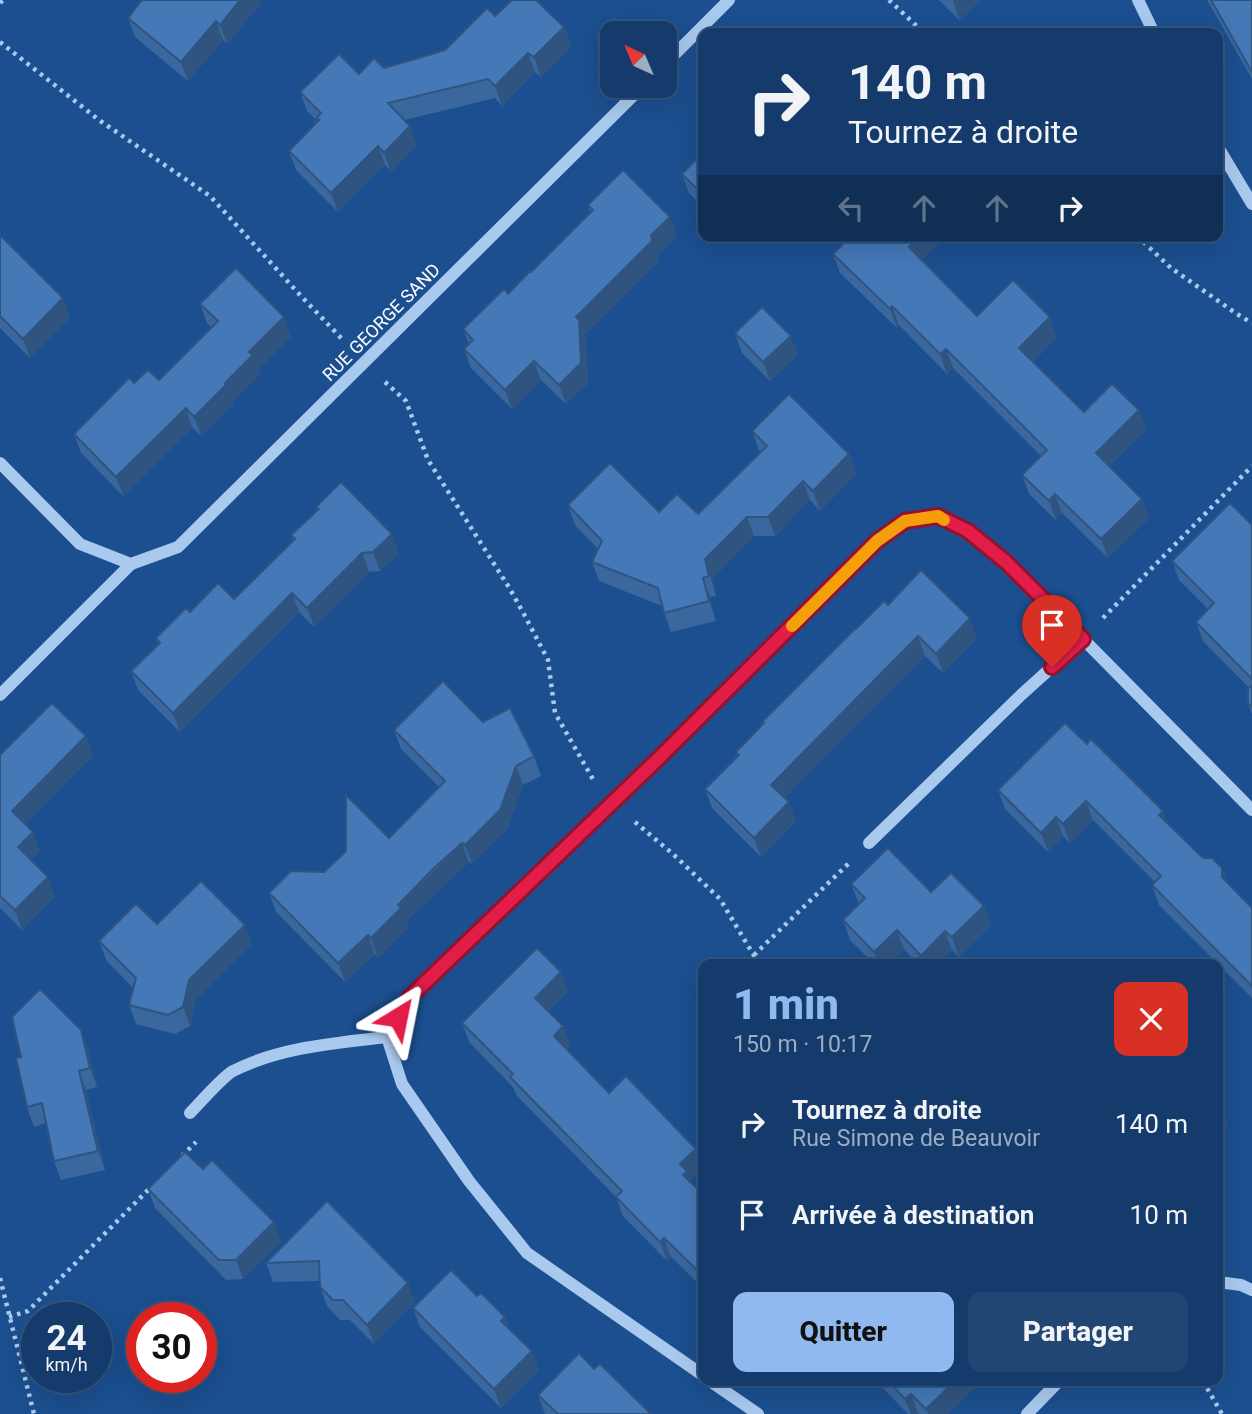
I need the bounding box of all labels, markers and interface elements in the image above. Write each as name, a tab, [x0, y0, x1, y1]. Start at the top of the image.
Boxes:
north arrow	[600, 21, 677, 98]
map controls	[600, 21, 677, 98]
text: 140 m	[848, 54, 987, 111]
icon: right	[733, 56, 824, 147]
text: Tournez à droite	[848, 113, 1078, 151]
icon: left	[832, 189, 870, 227]
icon: ahead	[905, 189, 943, 227]
icon: ahead	[978, 189, 1016, 227]
icon: right	[1051, 189, 1089, 227]
street label: RUE GEORGE SAND	[318, 259, 444, 385]
pin	[1022, 595, 1082, 667]
icon: arrive	[1033, 606, 1071, 644]
position arrow	[361, 980, 435, 1054]
text: 1 min	[733, 980, 839, 1029]
button: close	[1114, 982, 1188, 1056]
text: 150 m · 10:17	[733, 1031, 872, 1058]
text: Tournez à droite	[792, 1095, 982, 1125]
icon: right	[733, 1105, 771, 1143]
text: 140 m	[1115, 1109, 1188, 1139]
text: Rue Simone de Beauvoir	[792, 1125, 1040, 1152]
icon: arrive	[733, 1196, 771, 1234]
text: Arrivée à destination	[792, 1200, 1034, 1230]
text: 10 m	[1130, 1200, 1188, 1230]
button: Quitter	[733, 1292, 954, 1372]
button: Partager	[968, 1292, 1188, 1372]
speed limit sign: 30	[126, 1302, 217, 1393]
text: 24	[46, 1318, 87, 1359]
text: km/h	[45, 1354, 88, 1375]

